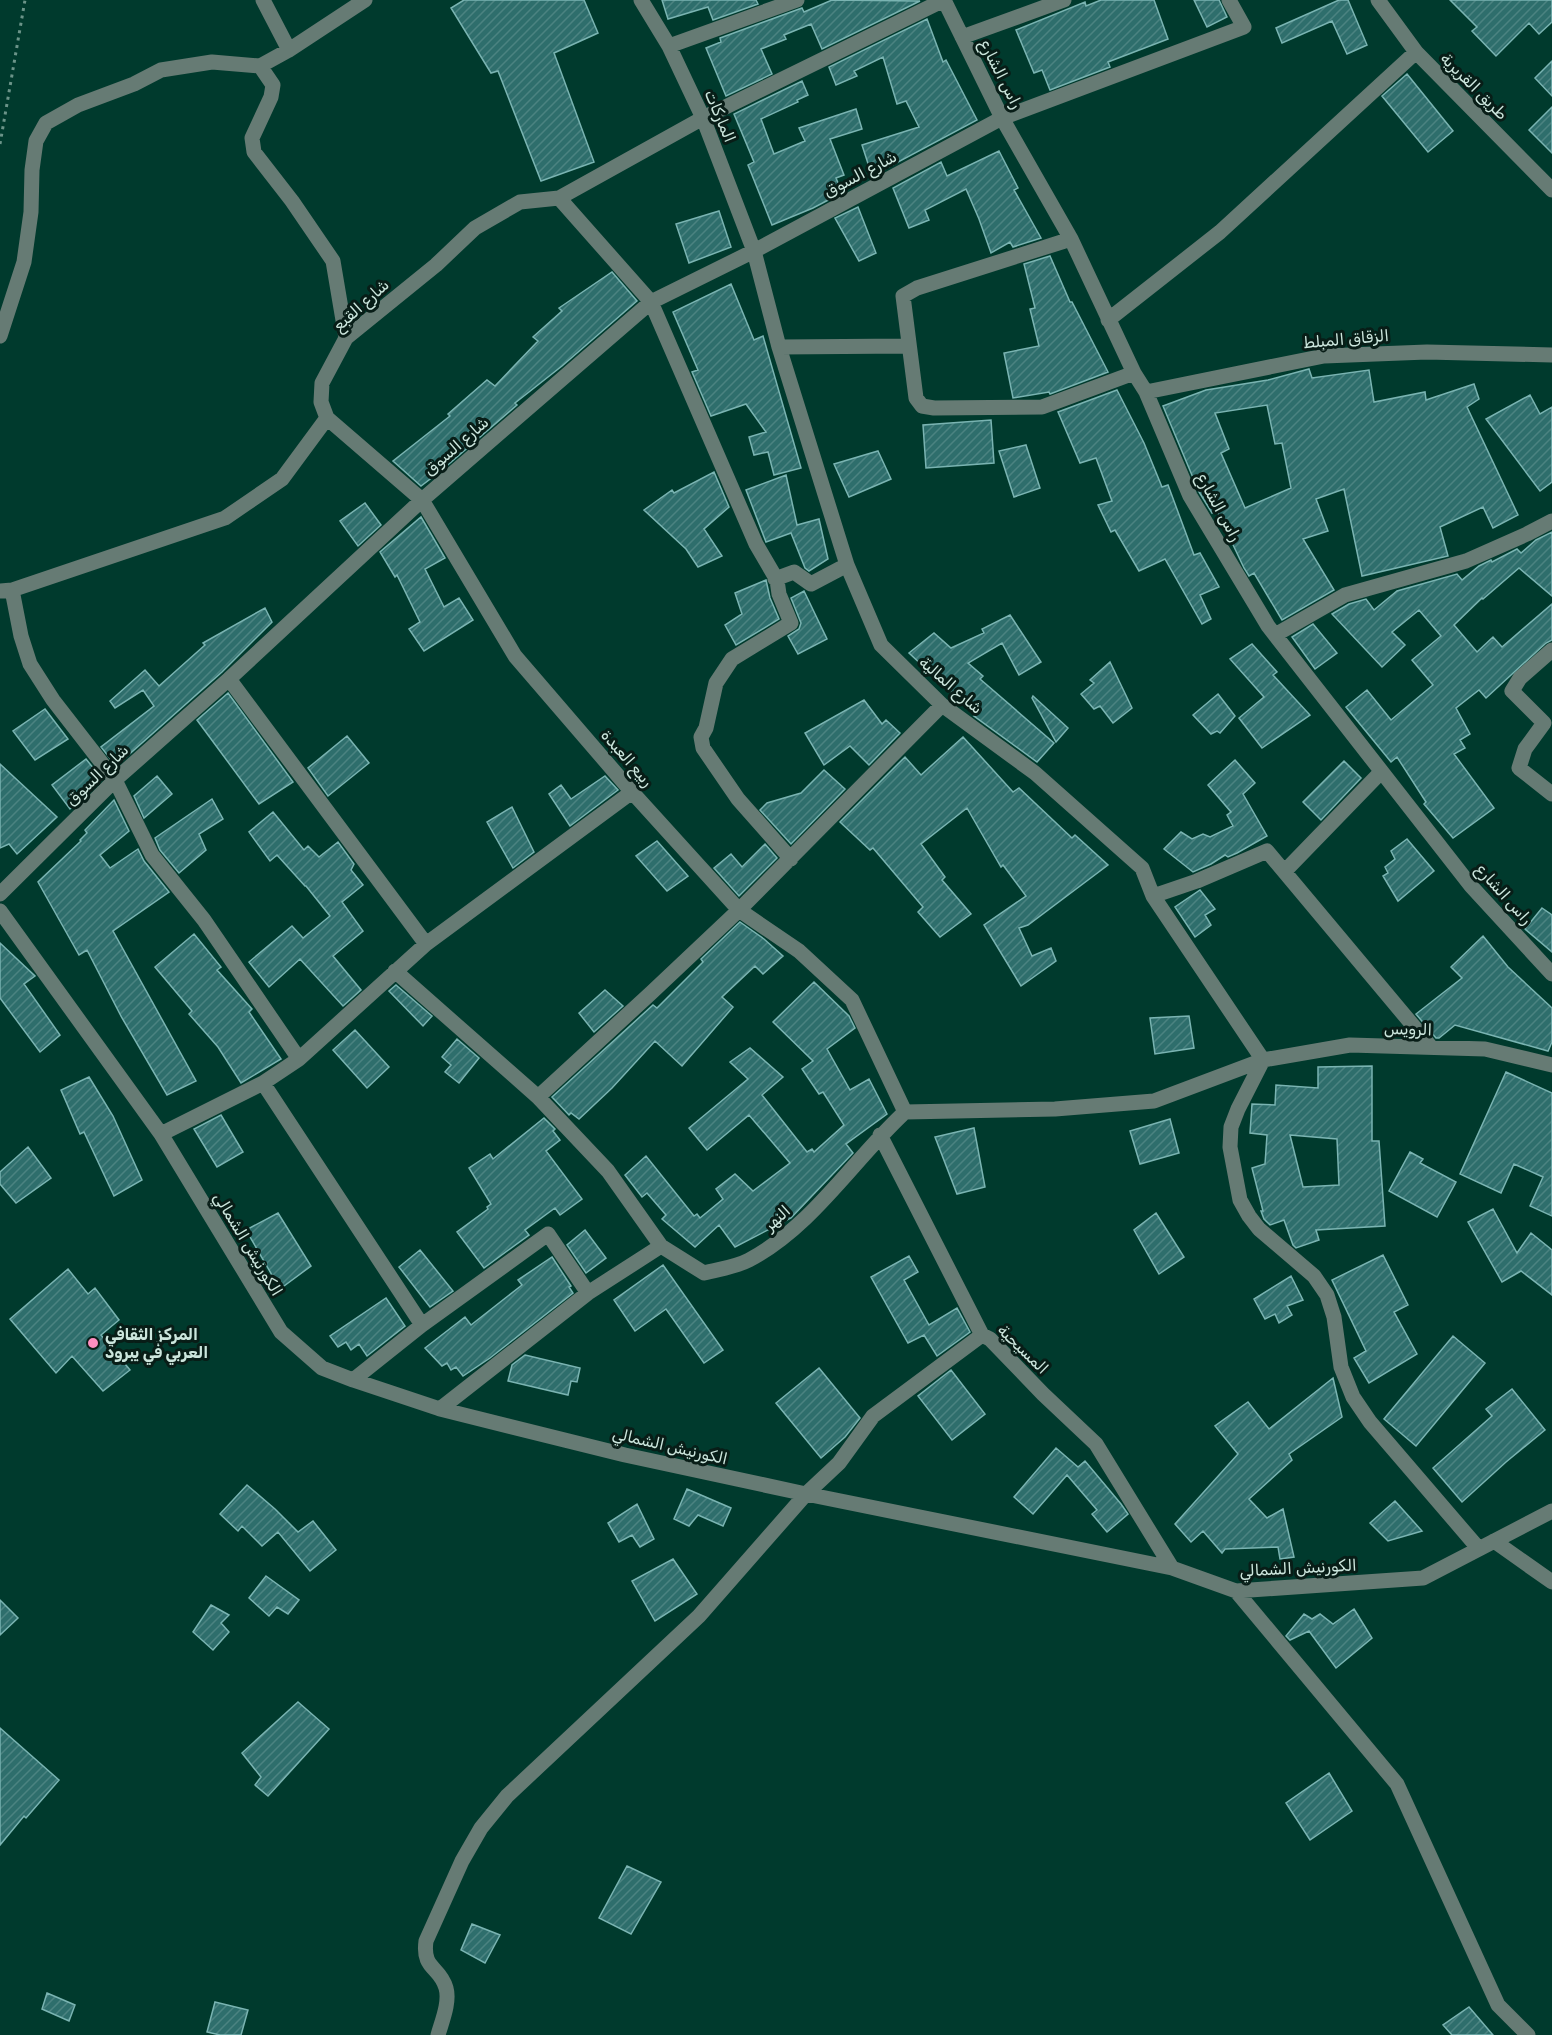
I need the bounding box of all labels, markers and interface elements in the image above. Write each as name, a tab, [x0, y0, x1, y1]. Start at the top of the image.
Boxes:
street label: راس الشارع	[974, 36, 1026, 113]
street label: طريق القريرية	[1436, 49, 1511, 124]
street label: الماركات	[700, 87, 740, 146]
street label: شارع السوق	[820, 147, 901, 203]
street label: شارع القبع	[329, 275, 394, 336]
street label: الزقاق المبلط	[1302, 326, 1390, 353]
street label: شارع السوق	[420, 413, 494, 481]
street label: راس الشارع	[1191, 470, 1246, 545]
street label: شارع المالية	[914, 652, 987, 719]
street label: ربيع العبدة	[596, 726, 657, 792]
street label: شارع السوق	[62, 740, 134, 811]
street label: راس الشارع	[1470, 860, 1536, 930]
street label: الرويس	[1384, 1019, 1432, 1040]
street label: الكورنيش الشمالي	[207, 1189, 286, 1301]
street label: النهر	[759, 1201, 795, 1236]
street label: المسيحية	[994, 1320, 1052, 1378]
place label: المركز الثقافي العربي في يبرود	[105, 1325, 208, 1365]
marker: المركز الثقافي العربي في يبرود	[86, 1336, 100, 1350]
street label: الكورنيش الشمالي	[610, 1424, 729, 1471]
street label: الكورنيش الشمالي	[1239, 1555, 1357, 1584]

